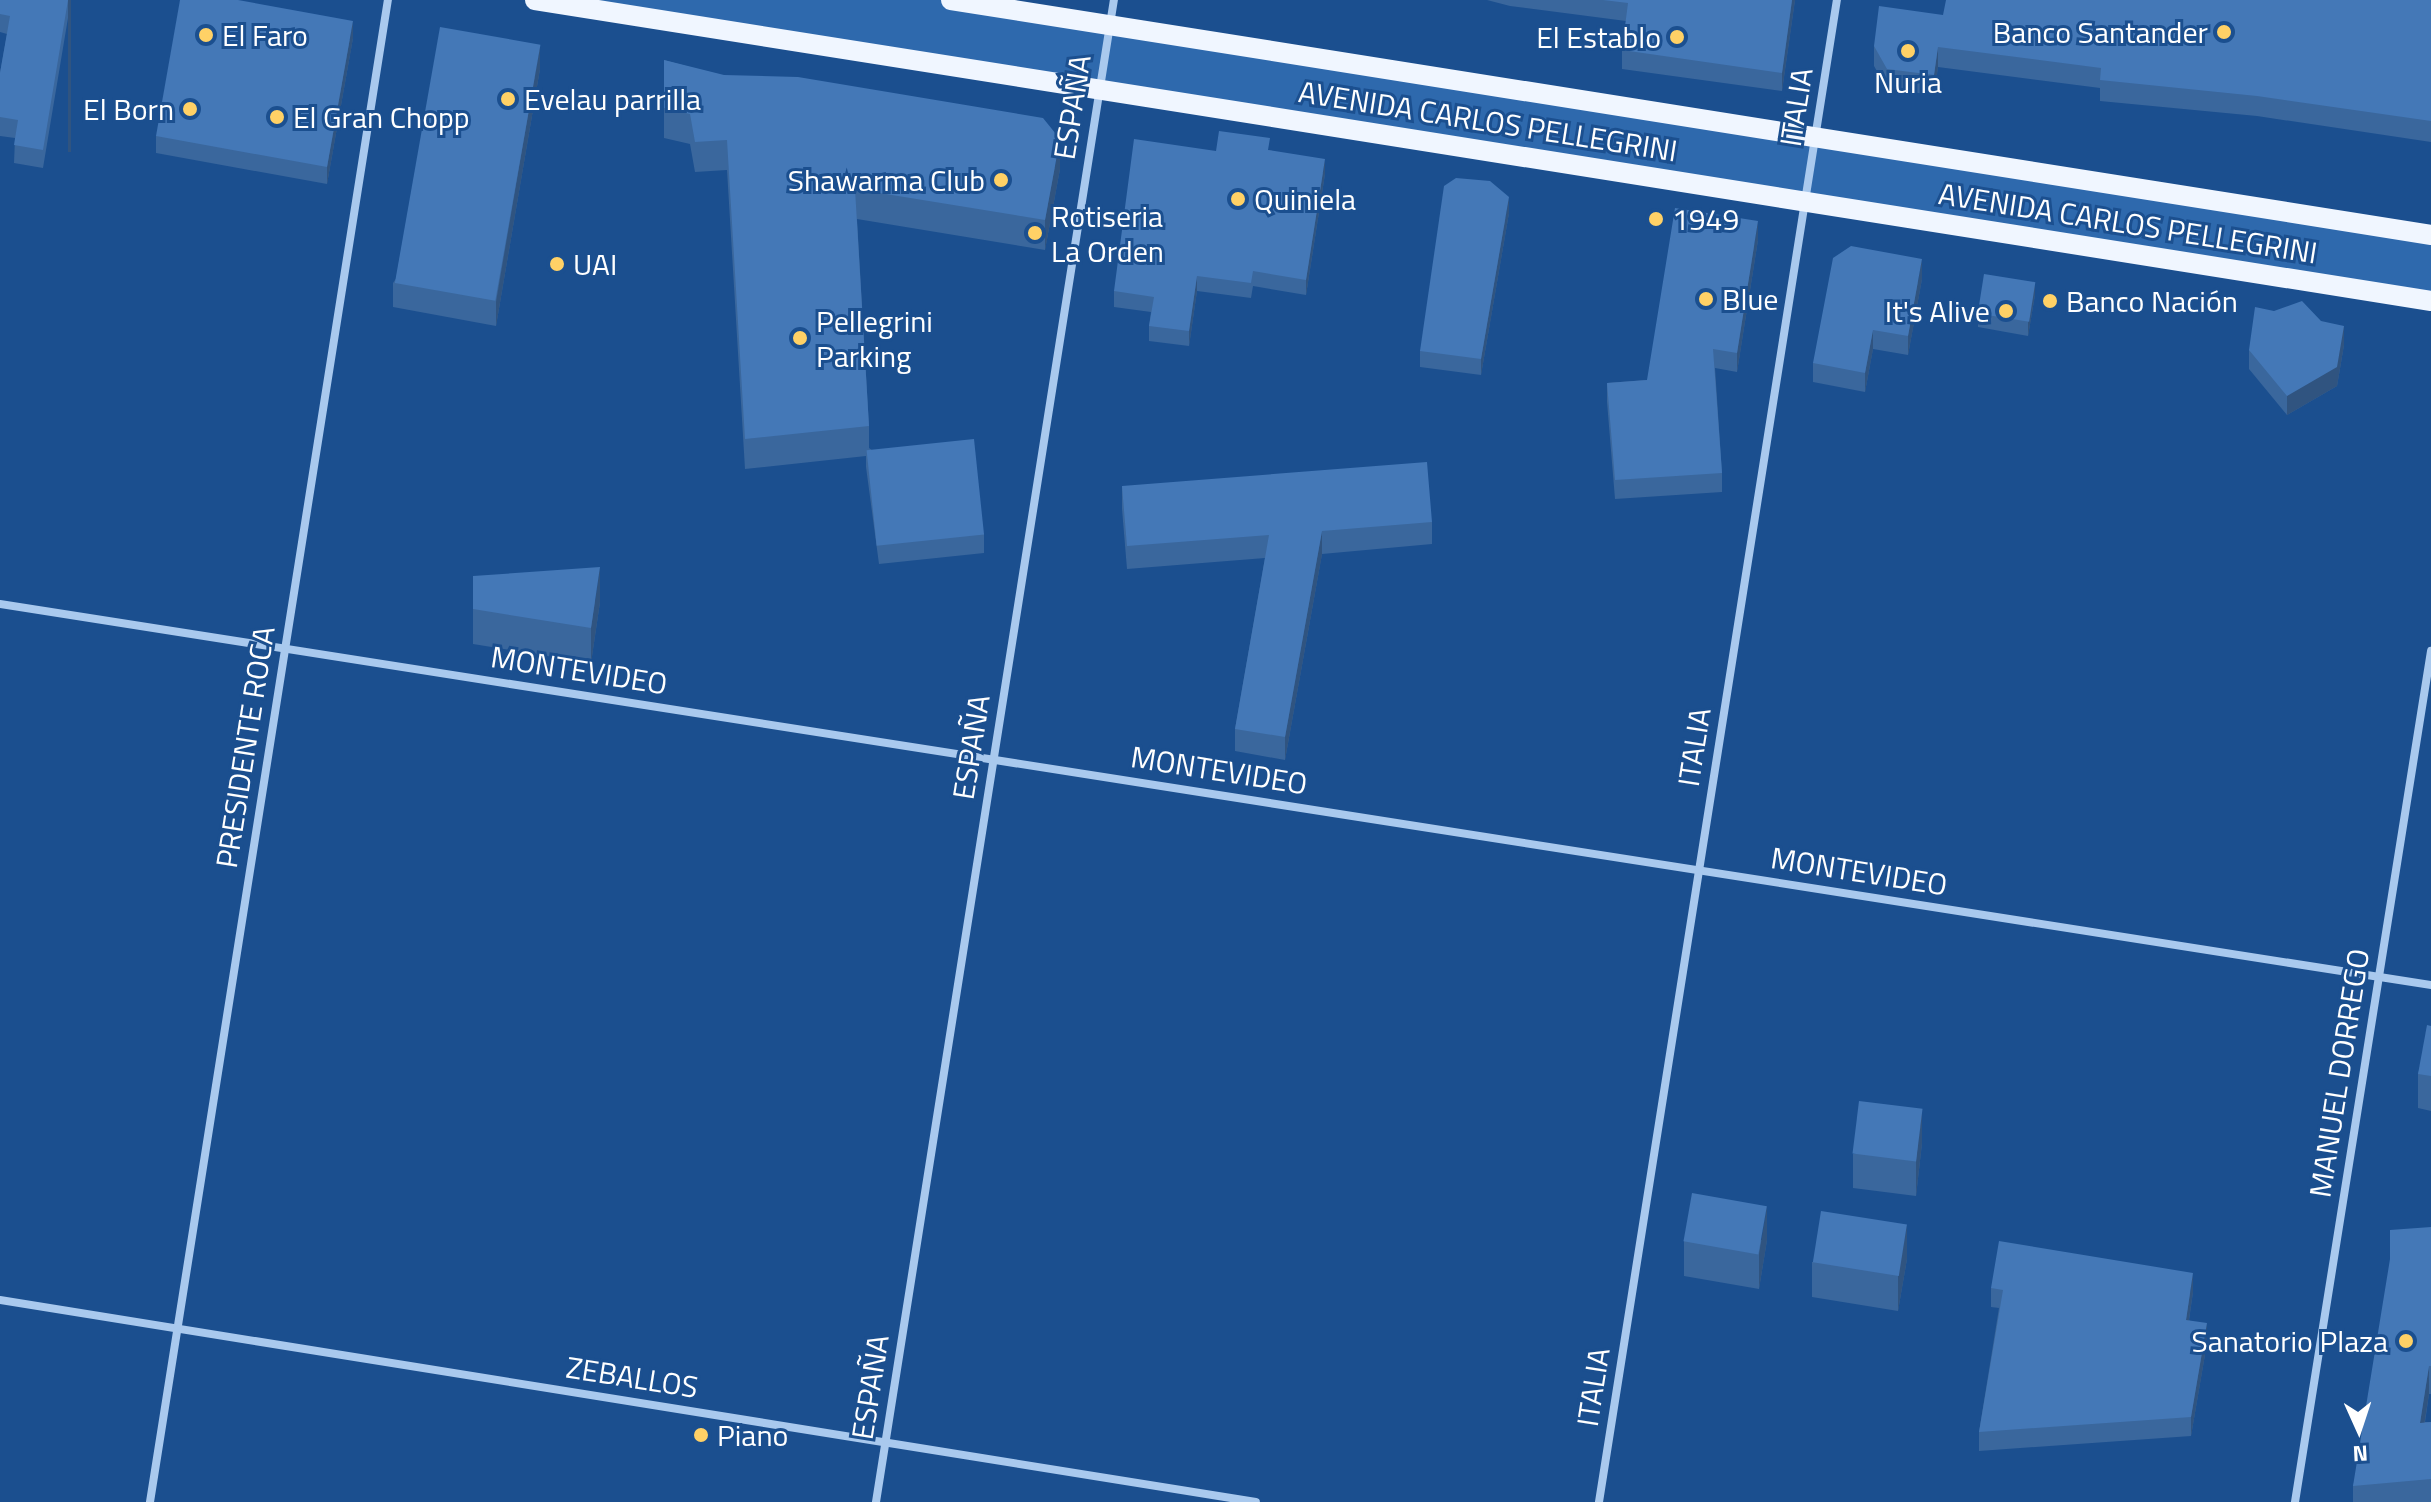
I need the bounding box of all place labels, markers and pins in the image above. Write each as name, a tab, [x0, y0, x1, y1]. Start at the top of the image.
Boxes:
place label: Banco Santander	[1993, 14, 2208, 50]
place label: El Faro	[222, 17, 308, 53]
place label: El Establo	[1536, 19, 1661, 55]
marker: Banco Santander	[2215, 23, 2233, 41]
marker: El Faro	[197, 26, 215, 44]
marker: El Establo	[1668, 28, 1686, 46]
marker: Nuria	[1899, 42, 1917, 60]
place label: Nuria	[1874, 64, 1942, 100]
place label: Evelau parrilla	[524, 81, 701, 117]
marker: Evelau parrilla	[499, 90, 517, 108]
place label: El Born	[83, 91, 174, 127]
place label: El Gran Chopp	[293, 99, 470, 135]
marker: El Born	[181, 100, 199, 118]
marker: El Gran Chopp	[268, 108, 286, 126]
place label: Shawarma Club	[788, 162, 985, 198]
marker: Shawarma Club	[992, 171, 1010, 189]
place label: Quiniela	[1254, 181, 1356, 217]
marker: Quiniela	[1229, 190, 1247, 208]
place label: Rotiseria La Orden	[1051, 198, 1164, 268]
place label: 1949	[1672, 201, 1739, 237]
marker: 1949	[1647, 210, 1665, 228]
marker: Rotiseria La Orden	[1026, 224, 1044, 242]
place label: UAI	[573, 246, 617, 282]
marker: UAI	[548, 255, 566, 273]
place label: Blue	[1722, 281, 1778, 317]
place label: Banco Nación	[2066, 283, 2238, 319]
marker: Blue	[1697, 290, 1715, 308]
marker: Banco Nación	[2041, 292, 2059, 310]
place label: It's Alive	[1885, 293, 1990, 329]
marker: It's Alive	[1997, 302, 2015, 320]
place label: Pellegrini Parking	[816, 303, 933, 374]
marker: Pellegrini Parking	[791, 329, 809, 347]
place label: Sanatorio Plaza	[2191, 1323, 2388, 1359]
marker: Sanatorio Plaza	[2395, 1330, 2417, 1352]
place label: Piano	[717, 1417, 788, 1453]
marker: Piano	[692, 1426, 710, 1444]

